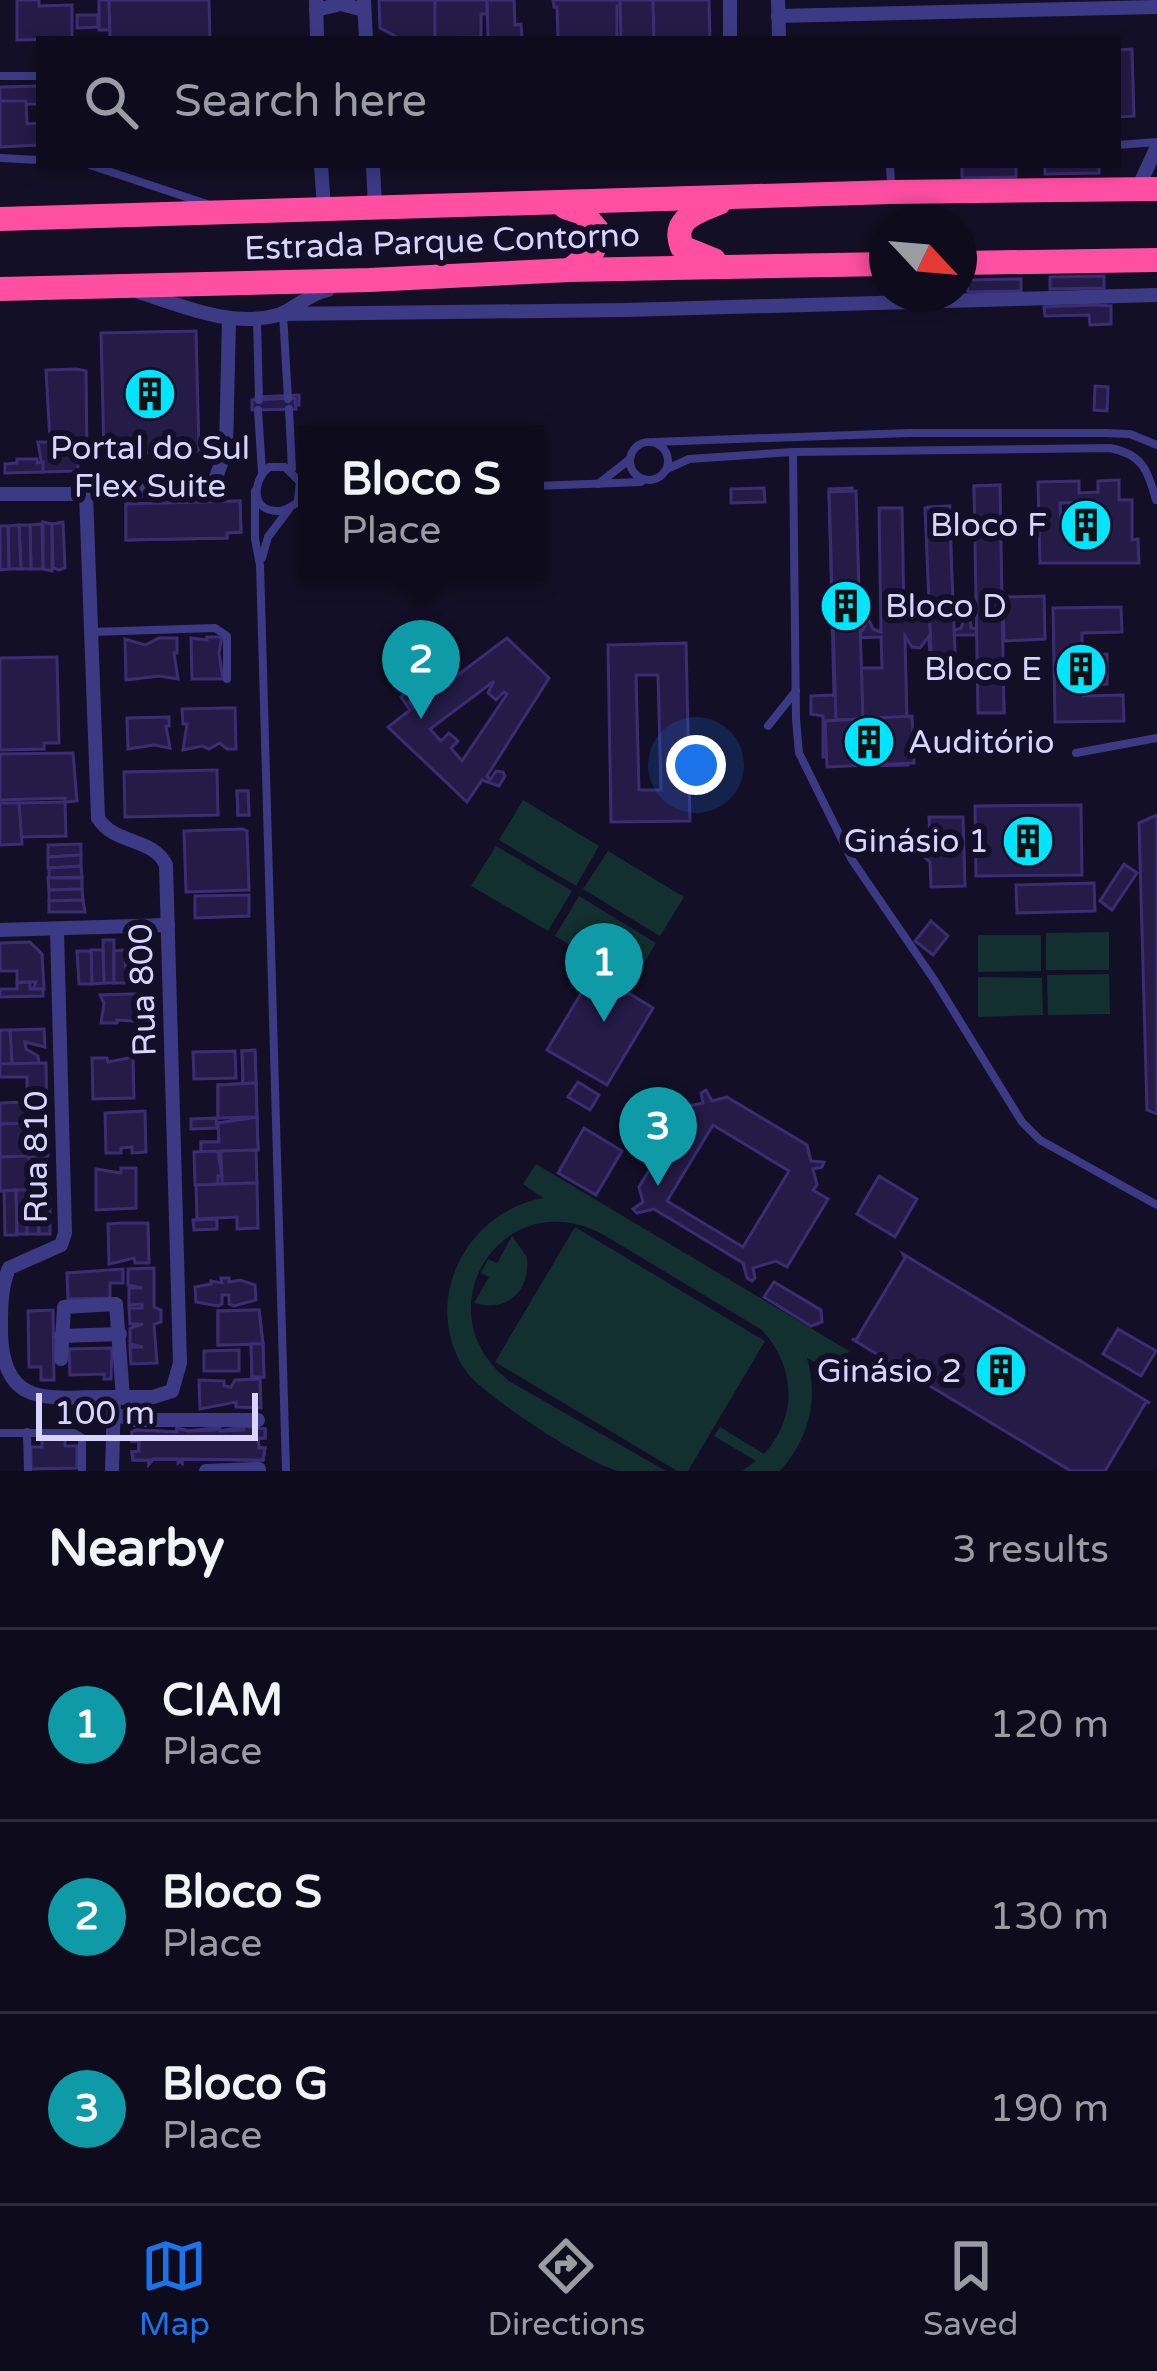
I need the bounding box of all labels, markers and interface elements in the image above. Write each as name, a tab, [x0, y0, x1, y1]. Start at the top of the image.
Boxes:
search box	[36, 36, 1121, 168]
icon: search	[78, 69, 144, 135]
text: Search here	[174, 75, 427, 129]
north arrow	[869, 204, 977, 312]
street label: Estrada Parque Contorno	[243, 216, 641, 268]
building icon: Portal do Sul Flex Suite	[122, 366, 178, 422]
popup	[298, 425, 544, 581]
place label: Portal do Sul Flex Suite	[50, 429, 250, 506]
text: Bloco S	[341, 453, 501, 507]
building icon: Bloco F	[1058, 497, 1114, 553]
place label: Bloco F	[930, 506, 1047, 545]
text: Place	[341, 507, 441, 554]
building icon: Bloco D	[818, 578, 874, 634]
place label: Bloco D	[885, 587, 1007, 626]
pin: 2	[382, 620, 460, 719]
building icon: Bloco E	[1053, 641, 1109, 697]
place label: Bloco E	[924, 650, 1042, 689]
building icon: Auditório	[841, 714, 897, 770]
place label: Auditório	[908, 723, 1055, 762]
your location	[666, 735, 726, 795]
building icon: Ginásio 1	[1000, 813, 1056, 869]
place label: Ginásio 1	[844, 822, 989, 861]
street label: Rua 800	[121, 923, 165, 1057]
pin: 1	[565, 923, 643, 1022]
pin: 3	[619, 1087, 697, 1186]
street label: Rua 810	[17, 1091, 56, 1223]
building icon: Ginásio 2	[973, 1343, 1029, 1399]
place label: Ginásio 2	[817, 1352, 962, 1391]
scale bar	[36, 1387, 258, 1440]
text: 100 m	[54, 1394, 155, 1433]
text: Nearby	[48, 1518, 225, 1580]
text: 3 results	[952, 1526, 1109, 1573]
text: CIAM	[162, 1674, 283, 1728]
text: 1	[75, 1701, 99, 1748]
text: 120 m	[990, 1701, 1109, 1748]
text: Place	[162, 1728, 262, 1775]
text: Bloco S	[162, 1866, 322, 1920]
text: 2	[75, 1893, 99, 1940]
text: 130 m	[990, 1893, 1109, 1940]
text: Place	[162, 1920, 262, 1967]
text: Bloco G	[162, 2058, 328, 2112]
text: 3	[75, 2085, 99, 2132]
text: 190 m	[990, 2085, 1109, 2132]
text: Place	[162, 2112, 262, 2159]
tab: Map	[139, 2233, 210, 2344]
tab: Directions	[488, 2233, 645, 2344]
tab: Saved	[923, 2233, 1018, 2344]

